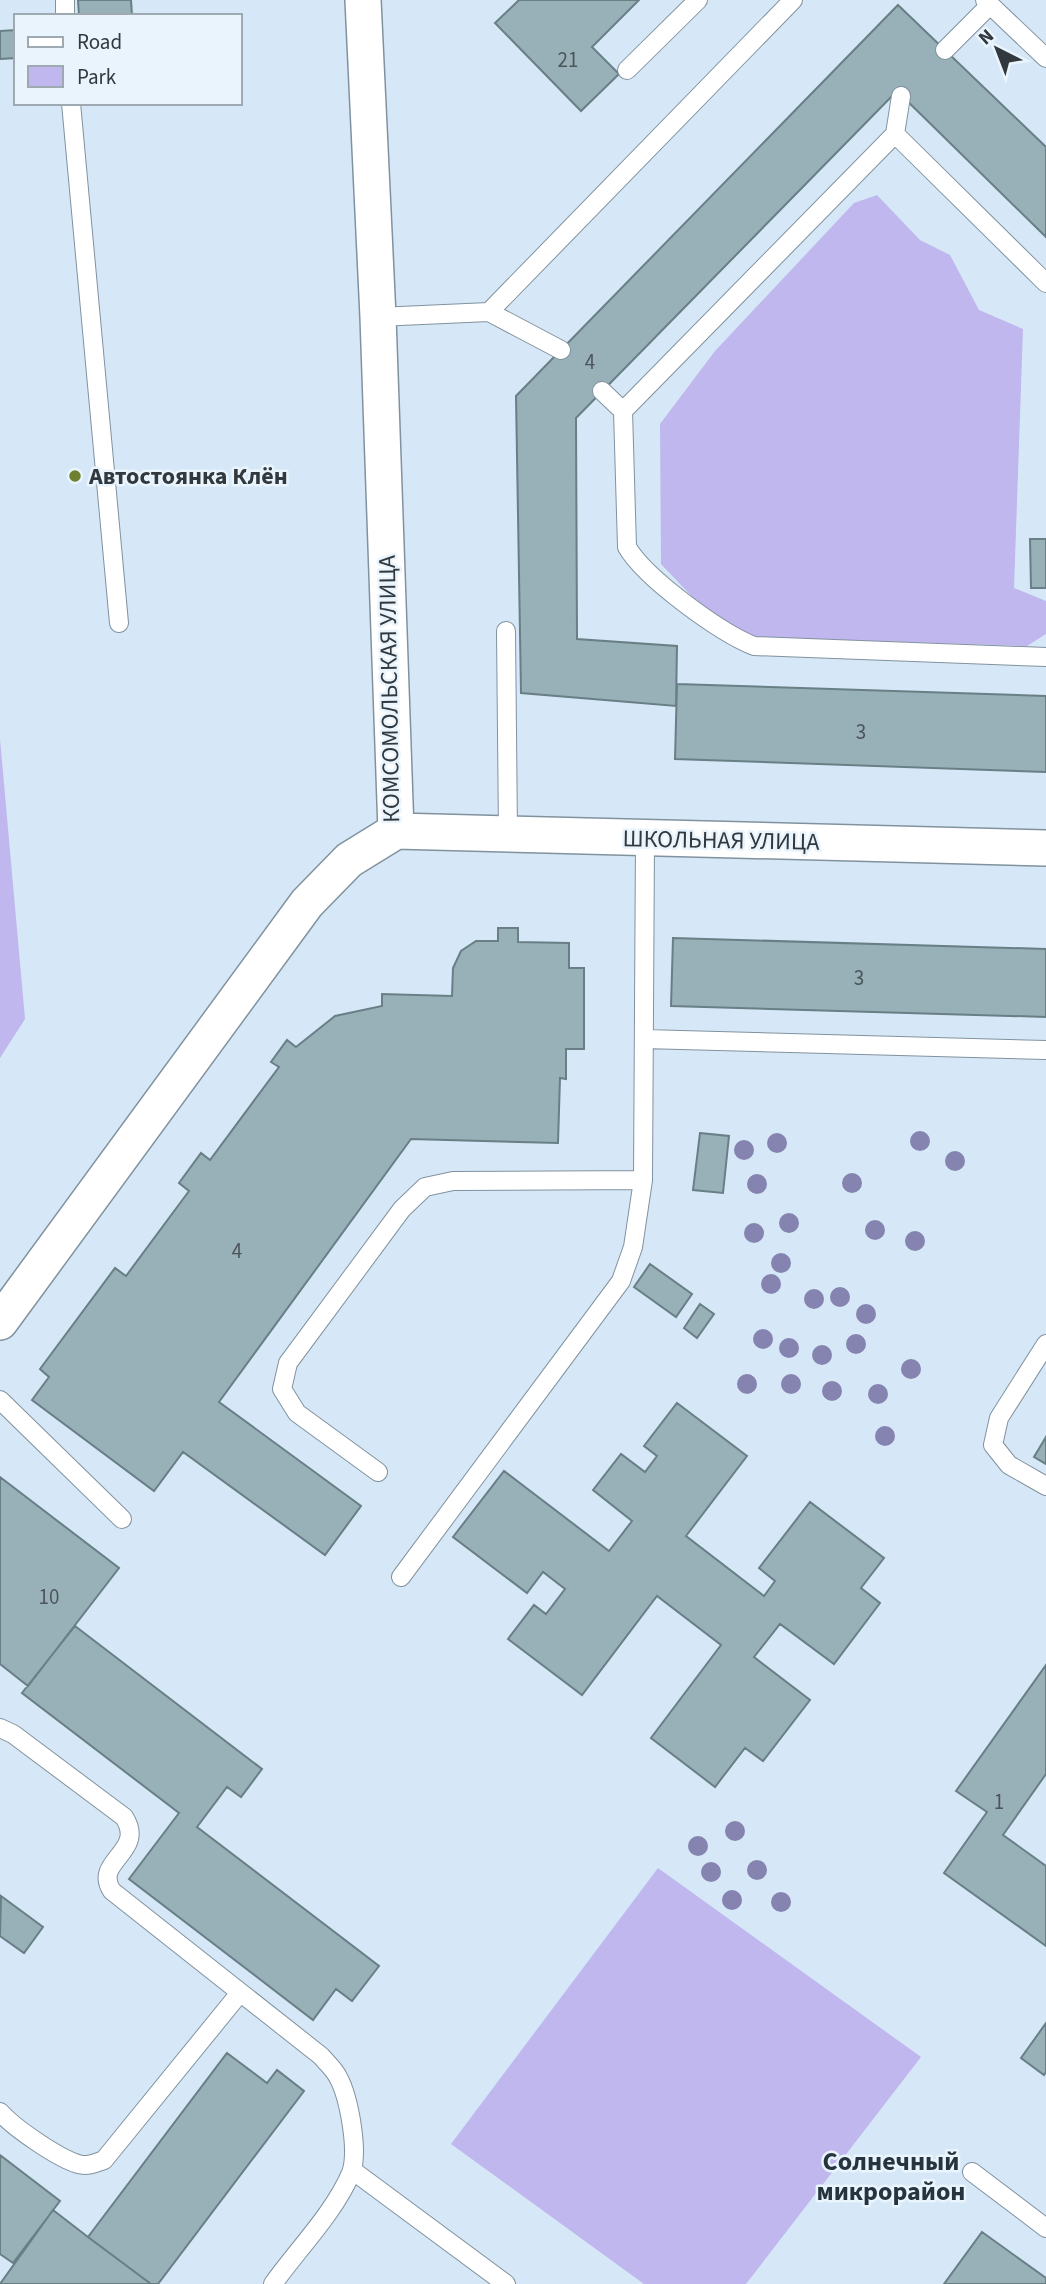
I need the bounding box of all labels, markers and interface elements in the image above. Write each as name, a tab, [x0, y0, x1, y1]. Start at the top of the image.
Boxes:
legend	[14, 14, 242, 105]
north arrow	[962, 14, 1032, 84]
text: N	[973, 23, 1000, 52]
text: Road	[77, 27, 122, 57]
house number: 21	[558, 45, 578, 75]
text: Park	[77, 62, 117, 92]
house number: 4	[585, 347, 595, 377]
place label: Автостоянка Клён	[88, 459, 288, 494]
marker: Автостоянка Клён	[67, 468, 83, 484]
street label: КОМСОМОЛЬСКАЯ УЛИЦА	[370, 555, 409, 823]
house number: 3	[856, 717, 866, 747]
street label: ШКОЛЬНАЯ УЛИЦА	[622, 821, 820, 860]
house number: 3	[854, 963, 864, 993]
house number: 4	[232, 1236, 242, 1266]
house number: 10	[39, 1582, 59, 1612]
house number: 1	[994, 1787, 1004, 1817]
district label: Солнечный микрорайон	[817, 2143, 965, 2210]

